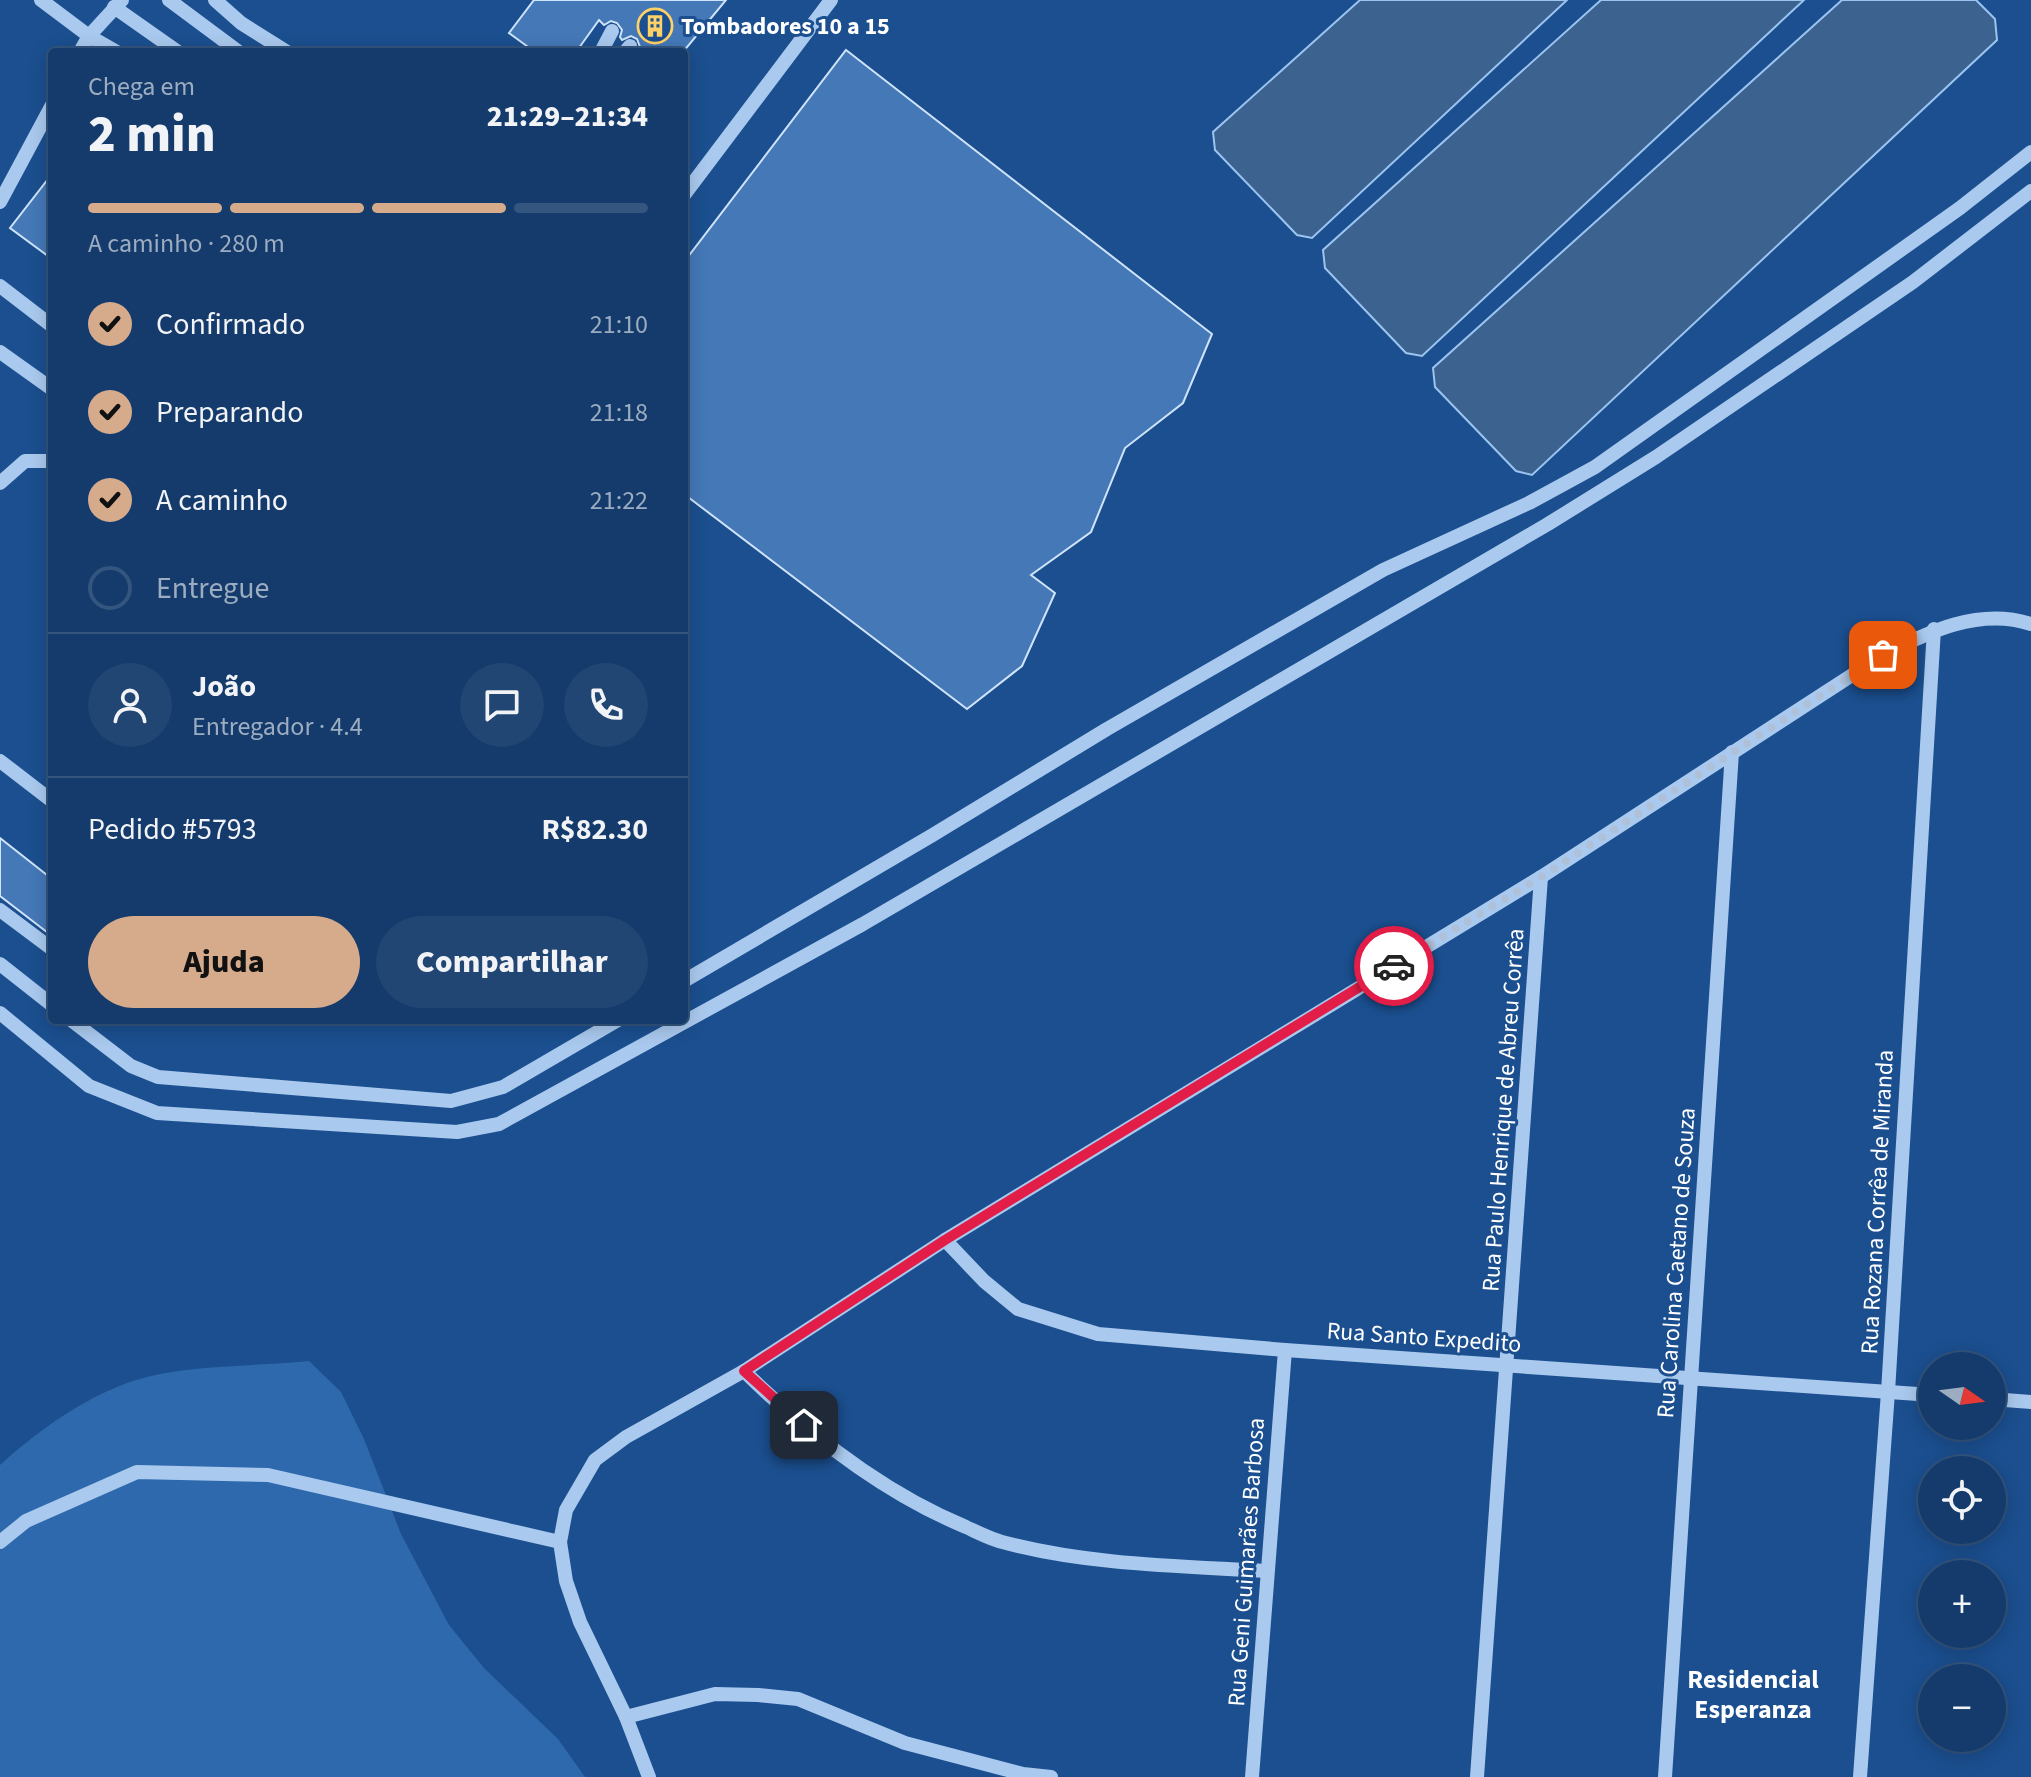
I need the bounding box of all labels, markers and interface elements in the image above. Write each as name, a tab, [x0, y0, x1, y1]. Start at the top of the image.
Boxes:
building icon: Tombadores 10 a 15	[636, 7, 674, 45]
place label: Tombadores 10 a 15	[681, 9, 890, 44]
text: Chega em	[88, 68, 195, 105]
text: 21:29–21:34	[487, 95, 648, 138]
text: 2 min	[88, 98, 216, 172]
text: A caminho · 280 m	[88, 225, 285, 262]
icon: check	[88, 302, 132, 346]
text: Confirmado	[156, 303, 305, 346]
text: 21:10	[590, 306, 648, 343]
icon: check	[88, 390, 132, 434]
text: Preparando	[156, 391, 303, 434]
text: 21:18	[590, 394, 648, 431]
icon: check	[88, 478, 132, 522]
text: A caminho	[156, 479, 288, 522]
text: 21:22	[590, 482, 648, 519]
text: Entregue	[156, 567, 269, 610]
pin	[1849, 621, 1917, 689]
icon: bag	[1861, 633, 1905, 677]
button: person	[88, 663, 172, 747]
button: chat	[460, 663, 544, 747]
button: phone	[564, 663, 648, 747]
text: João	[192, 665, 256, 708]
text: Entregador · 4.4	[192, 708, 363, 745]
text: Pedido #5793	[88, 808, 257, 851]
text: R$82.30	[541, 808, 648, 851]
button: Ajuda	[88, 916, 360, 1008]
button: Compartilhar	[376, 916, 648, 1008]
courier	[1354, 926, 1434, 1006]
street label: Rua Paulo Henrique de Abreu Corrêa	[1473, 927, 1534, 1293]
icon: car	[1372, 944, 1416, 988]
street label: Rua Rozana Corrêa de Miranda	[1852, 1049, 1903, 1355]
street label: Rua Carolina Caetano de Souza	[1648, 1107, 1705, 1420]
street label: Rua Santo Expedito	[1325, 1313, 1522, 1362]
north arrow	[1918, 1352, 2006, 1440]
map controls	[1918, 1352, 2006, 1752]
pin	[770, 1391, 838, 1459]
icon: home	[782, 1403, 826, 1447]
street label: Rua Geni Guimarães Barbosa	[1219, 1416, 1274, 1708]
button: locate	[1918, 1456, 2006, 1544]
button: +	[1918, 1560, 2006, 1648]
district label: Residencial Esperanza	[1687, 1661, 1819, 1728]
button: −	[1918, 1664, 2006, 1752]

